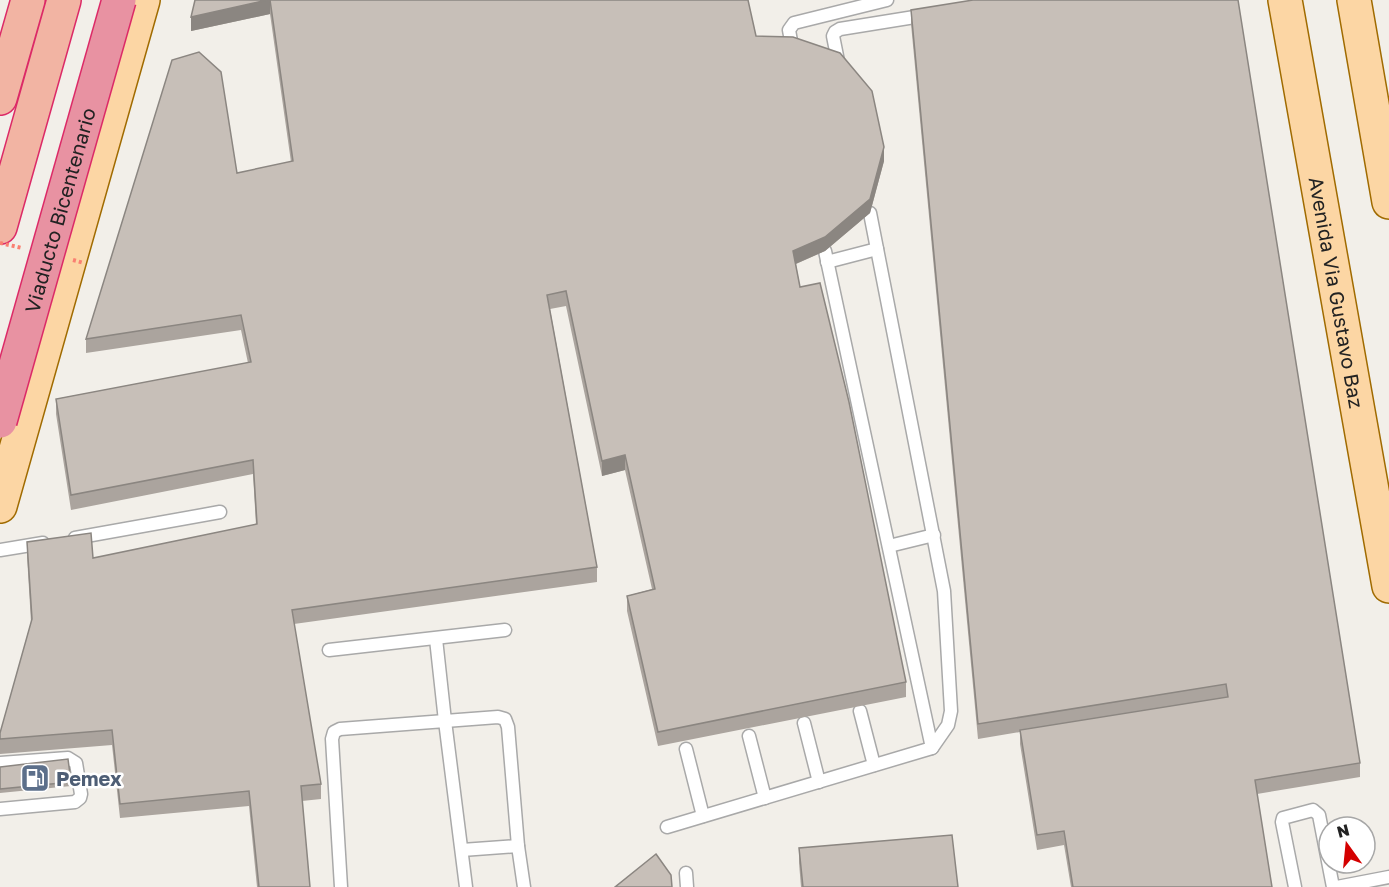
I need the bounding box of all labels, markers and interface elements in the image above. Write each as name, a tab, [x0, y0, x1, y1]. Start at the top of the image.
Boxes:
street label: Viaducto Bicentenario	[19, 105, 100, 316]
street label: Avenida Via Gustavo Baz	[1305, 175, 1369, 410]
fuel station icon: Pemex	[19, 762, 51, 794]
place label: Pemex	[56, 766, 122, 790]
north arrow	[1317, 815, 1377, 875]
text: N	[1335, 819, 1352, 842]

